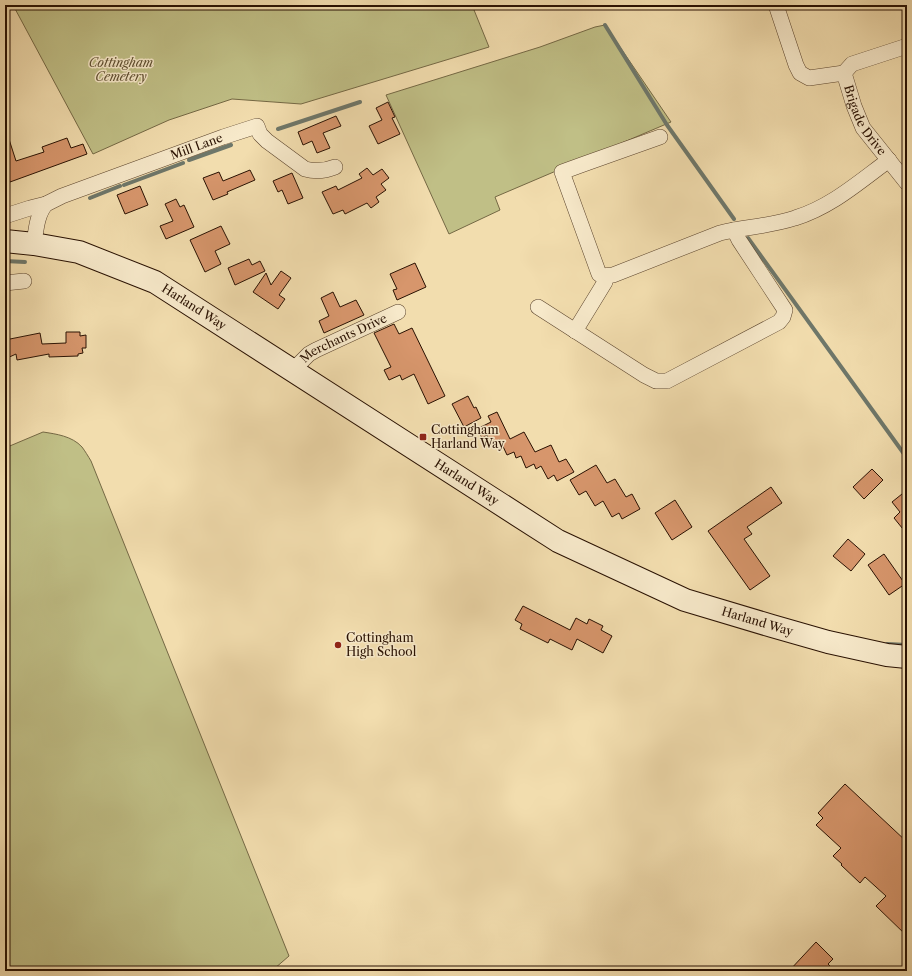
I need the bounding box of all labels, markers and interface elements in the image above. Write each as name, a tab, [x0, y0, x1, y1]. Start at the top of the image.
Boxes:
park label: Cottingham Cemetery	[89, 55, 153, 84]
street label: Brigade Drive	[841, 83, 890, 158]
street label: Mill Lane	[168, 130, 225, 163]
street label: Harland Way	[159, 280, 230, 333]
street label: Merchants Drive	[297, 310, 389, 366]
place label: Cottingham Harland Way	[431, 422, 505, 451]
marker: Cottingham Harland Way	[418, 432, 428, 442]
street label: Harland Way	[432, 456, 502, 508]
street label: Harland Way	[720, 603, 795, 639]
place label: Cottingham High School	[346, 630, 417, 659]
marker: Cottingham High School	[333, 640, 343, 650]

